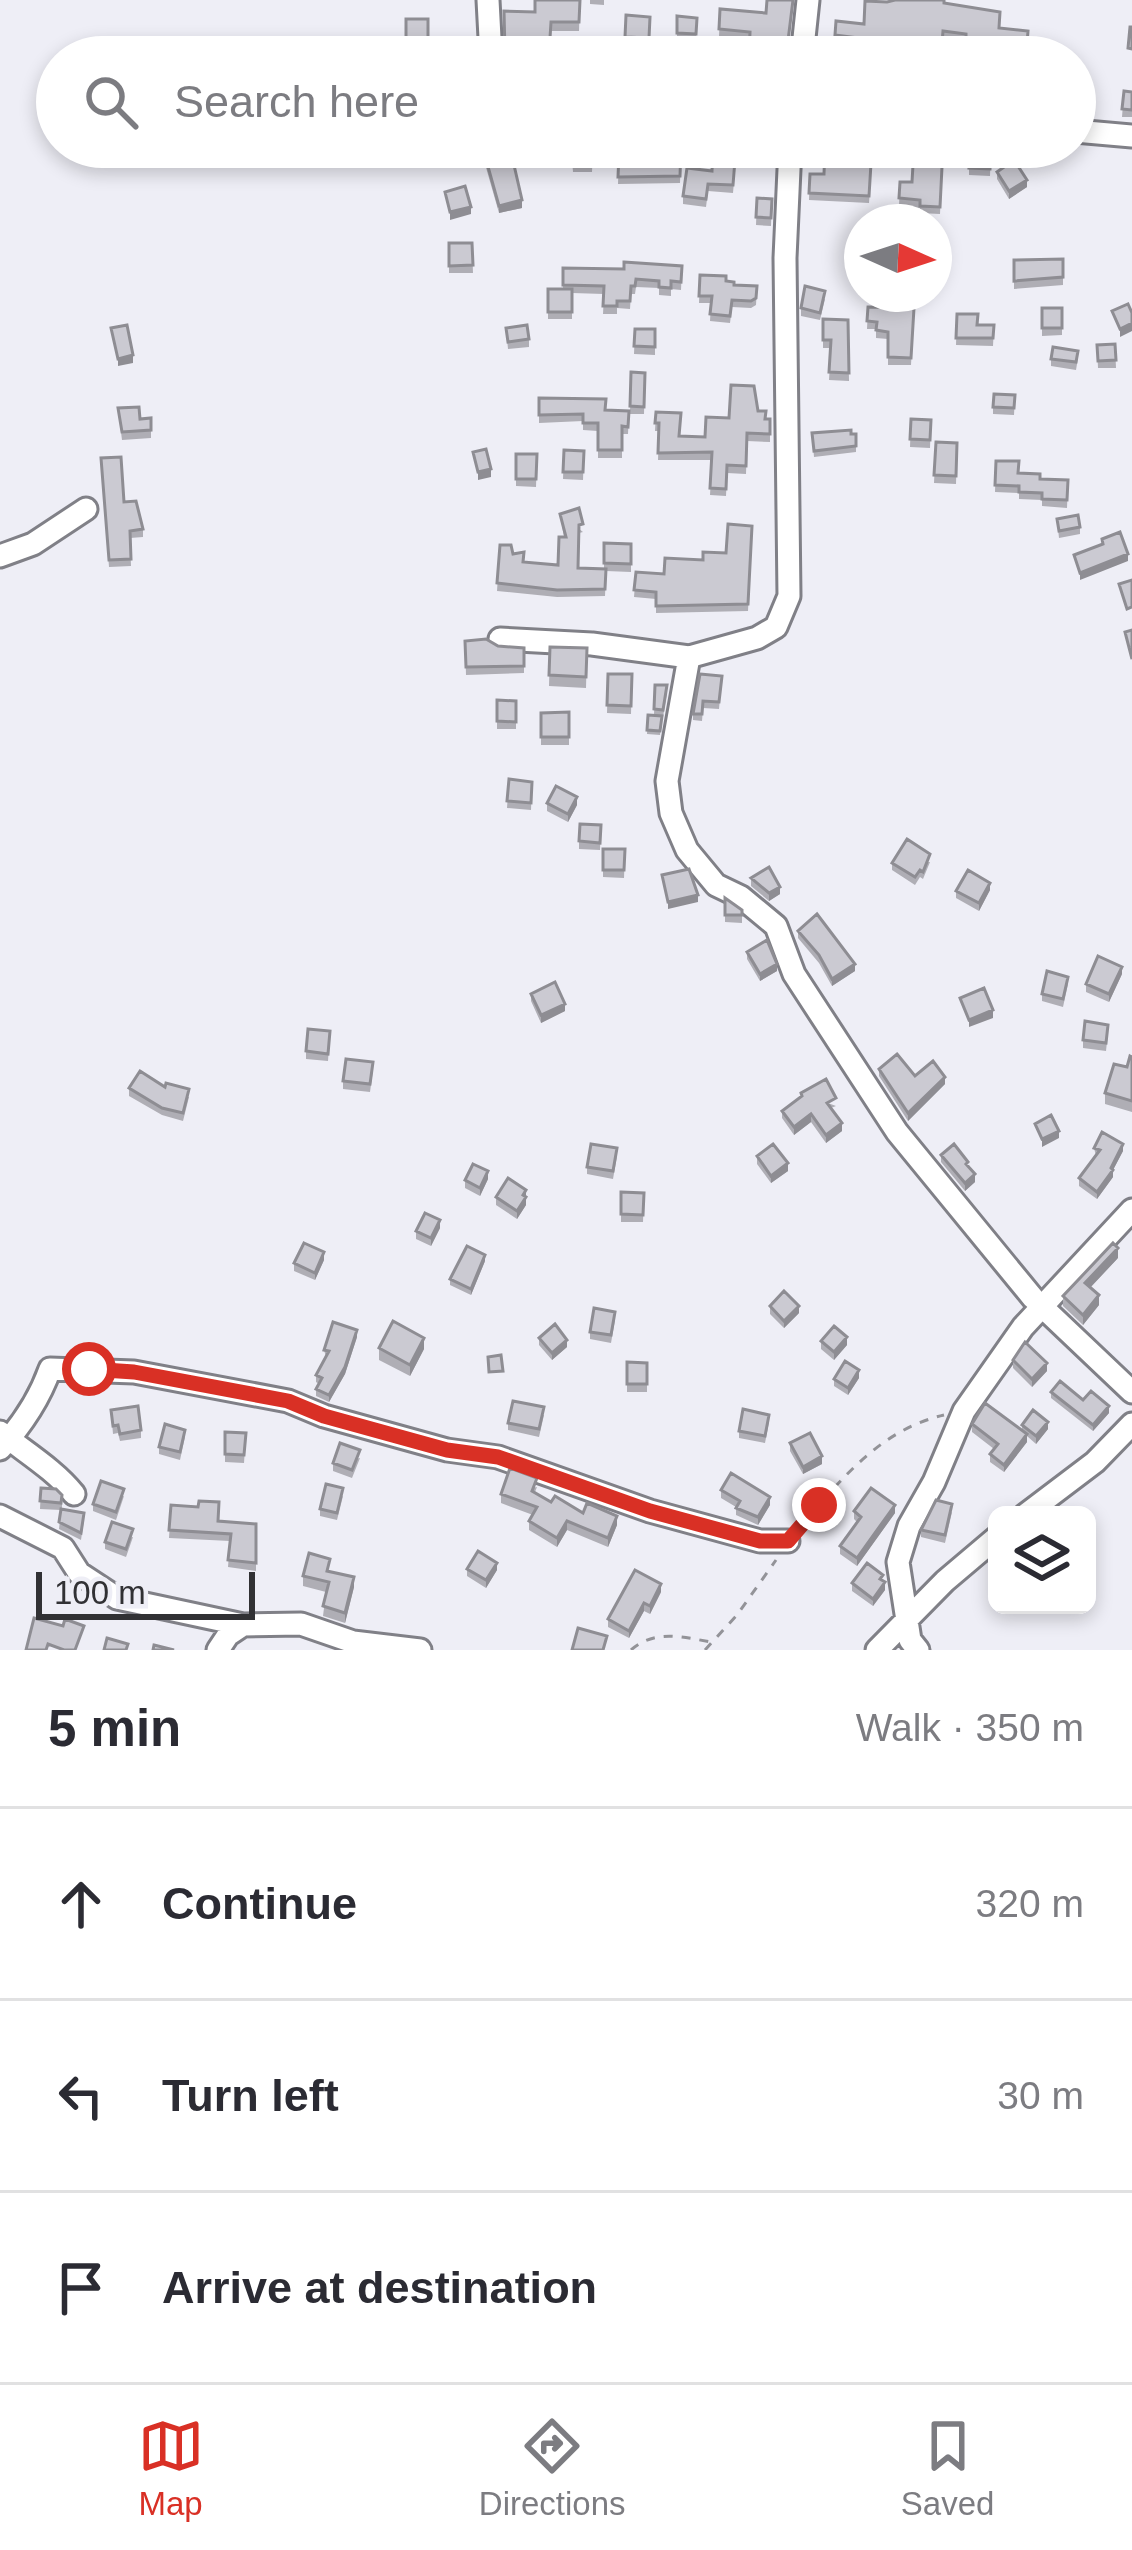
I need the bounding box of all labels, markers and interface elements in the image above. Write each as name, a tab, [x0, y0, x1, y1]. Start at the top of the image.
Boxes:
search box	[36, 36, 1096, 168]
icon: search	[78, 69, 144, 135]
text: Search here	[174, 76, 419, 127]
north arrow	[844, 204, 952, 312]
route start	[62, 1342, 116, 1396]
route end	[792, 1478, 846, 1532]
map controls	[988, 1506, 1096, 1614]
button: layers	[988, 1506, 1096, 1614]
scale bar	[36, 1566, 255, 1619]
text: 100 m	[54, 1574, 146, 1611]
text: 5 min	[48, 1700, 181, 1757]
text: Walk · 350 m	[856, 1706, 1084, 1749]
icon: ahead	[48, 1871, 114, 1937]
text: Continue	[162, 1878, 357, 1929]
text: 320 m	[976, 1882, 1084, 1925]
icon: left	[48, 2063, 114, 2129]
text: Turn left	[162, 2070, 339, 2121]
text: 30 m	[997, 2074, 1084, 2117]
icon: arrive	[48, 2255, 114, 2321]
text: Arrive at destination	[162, 2262, 597, 2313]
tab: Map	[138, 2413, 204, 2523]
tab: Directions	[479, 2413, 626, 2523]
tab: Saved	[901, 2413, 994, 2523]

